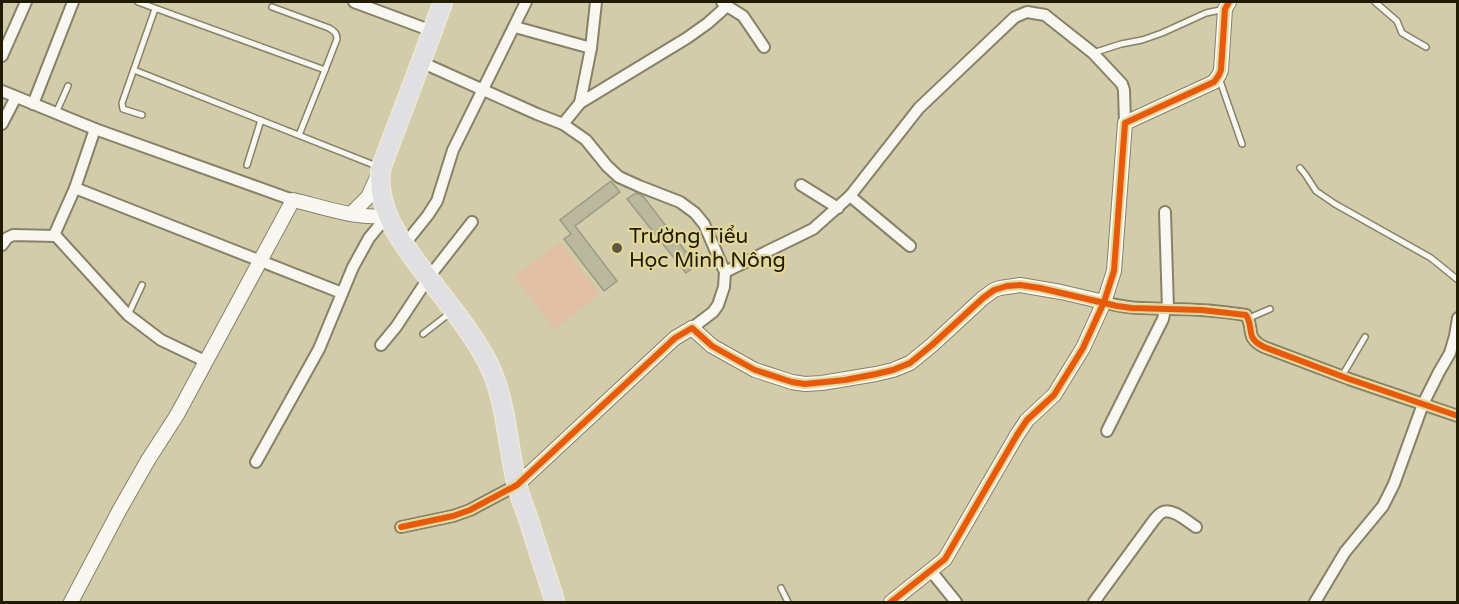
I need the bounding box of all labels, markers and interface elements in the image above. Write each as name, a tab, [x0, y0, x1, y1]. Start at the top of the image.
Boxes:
place label: Trường Tiểu Học Minh Nông	[629, 224, 786, 273]
marker: Trường Tiểu Học Minh Nông	[610, 241, 624, 255]

